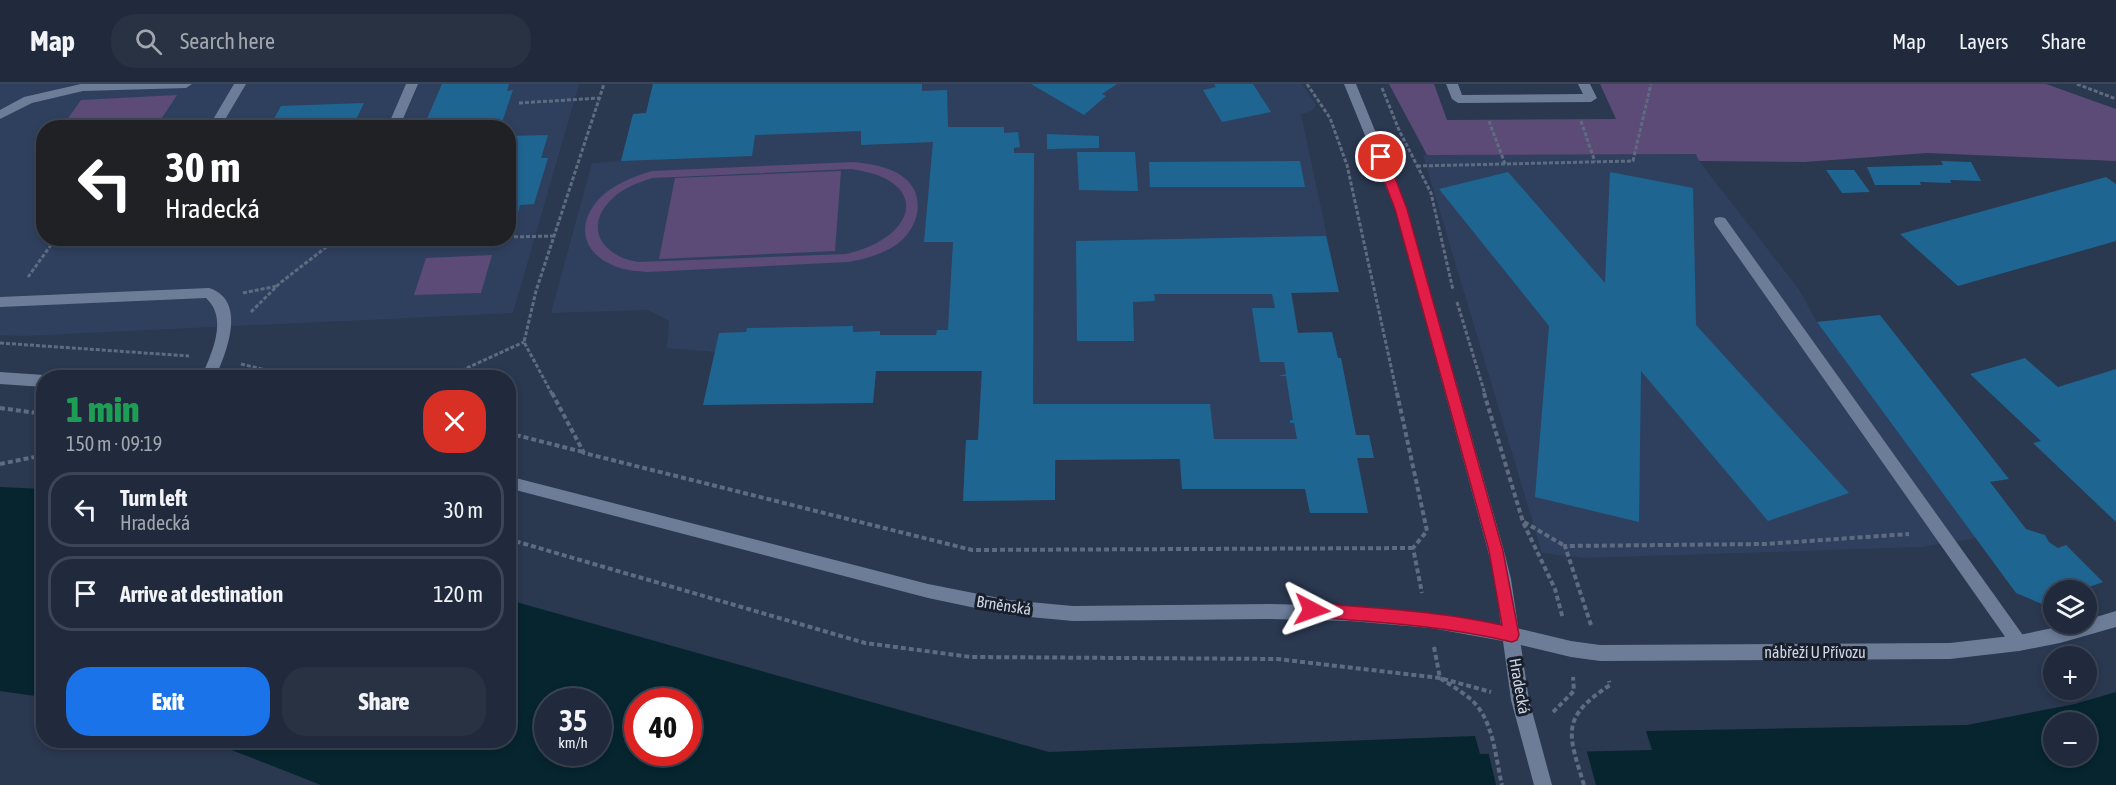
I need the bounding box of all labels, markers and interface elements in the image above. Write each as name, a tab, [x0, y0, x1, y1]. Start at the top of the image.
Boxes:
search box	[111, 14, 531, 68]
text: Map	[30, 25, 75, 57]
icon: search	[132, 25, 165, 58]
text: Search here	[180, 28, 275, 54]
text: Map	[1892, 29, 1926, 53]
text: Layers	[1959, 29, 2009, 53]
text: Share	[2042, 29, 2086, 53]
pin	[1355, 131, 1406, 182]
icon: arrive	[1364, 140, 1397, 173]
text: 30 m	[165, 143, 240, 191]
icon: left	[66, 144, 144, 222]
text: Hradecká	[165, 193, 260, 224]
text: 1 min	[66, 388, 140, 430]
button: close	[423, 390, 486, 453]
text: 150 m · 09:19	[66, 432, 162, 455]
text: Turn left	[120, 485, 187, 511]
icon: left	[69, 493, 102, 526]
text: 30 m	[443, 497, 483, 523]
text: Hradecká	[120, 511, 190, 534]
icon: arrive	[69, 577, 102, 610]
position arrow	[1280, 578, 1344, 642]
map controls	[2043, 580, 2097, 766]
button: layers	[2043, 580, 2097, 634]
text: Arrive at destination	[120, 581, 283, 607]
text: 120 m	[433, 581, 483, 607]
street label: Brněnská	[975, 592, 1033, 618]
street label: nábřeží U Přívozu	[1764, 643, 1866, 661]
button: +	[2043, 646, 2097, 700]
street label: Hradecká	[1506, 657, 1534, 715]
button: Exit	[66, 667, 270, 736]
button: Share	[282, 667, 486, 736]
speed limit sign: 40	[624, 688, 702, 766]
text: 35	[559, 703, 587, 737]
button: −	[2043, 712, 2097, 766]
text: km/h	[558, 734, 588, 751]

